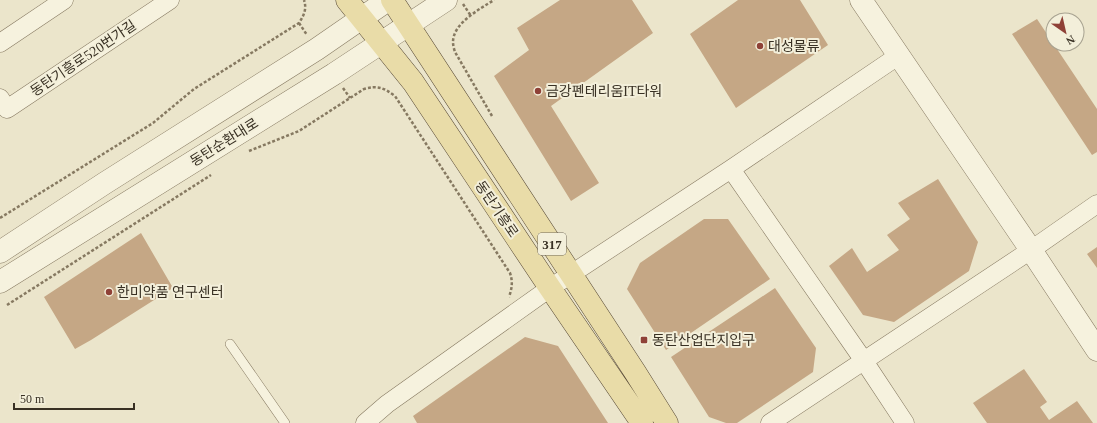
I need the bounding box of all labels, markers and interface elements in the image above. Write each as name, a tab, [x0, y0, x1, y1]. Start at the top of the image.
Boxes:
north arrow	[1045, 12, 1085, 52]
street label: 동탄기흥로520번가길	[28, 18, 139, 99]
text: N	[1064, 33, 1077, 48]
place label: 대성물류	[768, 39, 820, 54]
marker: 대성물류	[755, 41, 765, 51]
place label: 금강펜테리움IT타워	[546, 84, 662, 99]
marker: 금강펜테리움IT타워	[533, 86, 543, 96]
street label: 동탄순환대로	[187, 115, 261, 169]
street label: 동탄기흥로	[472, 178, 521, 240]
road number: 317	[538, 233, 566, 255]
place label: 한미약품 연구센터	[117, 285, 224, 300]
marker: 한미약품 연구센터	[104, 287, 114, 297]
place label: 동탄산업단지입구	[652, 333, 755, 348]
marker: 동탄산업단지입구	[639, 335, 649, 345]
scale bar	[14, 385, 134, 411]
text: 50 m	[20, 392, 45, 406]

